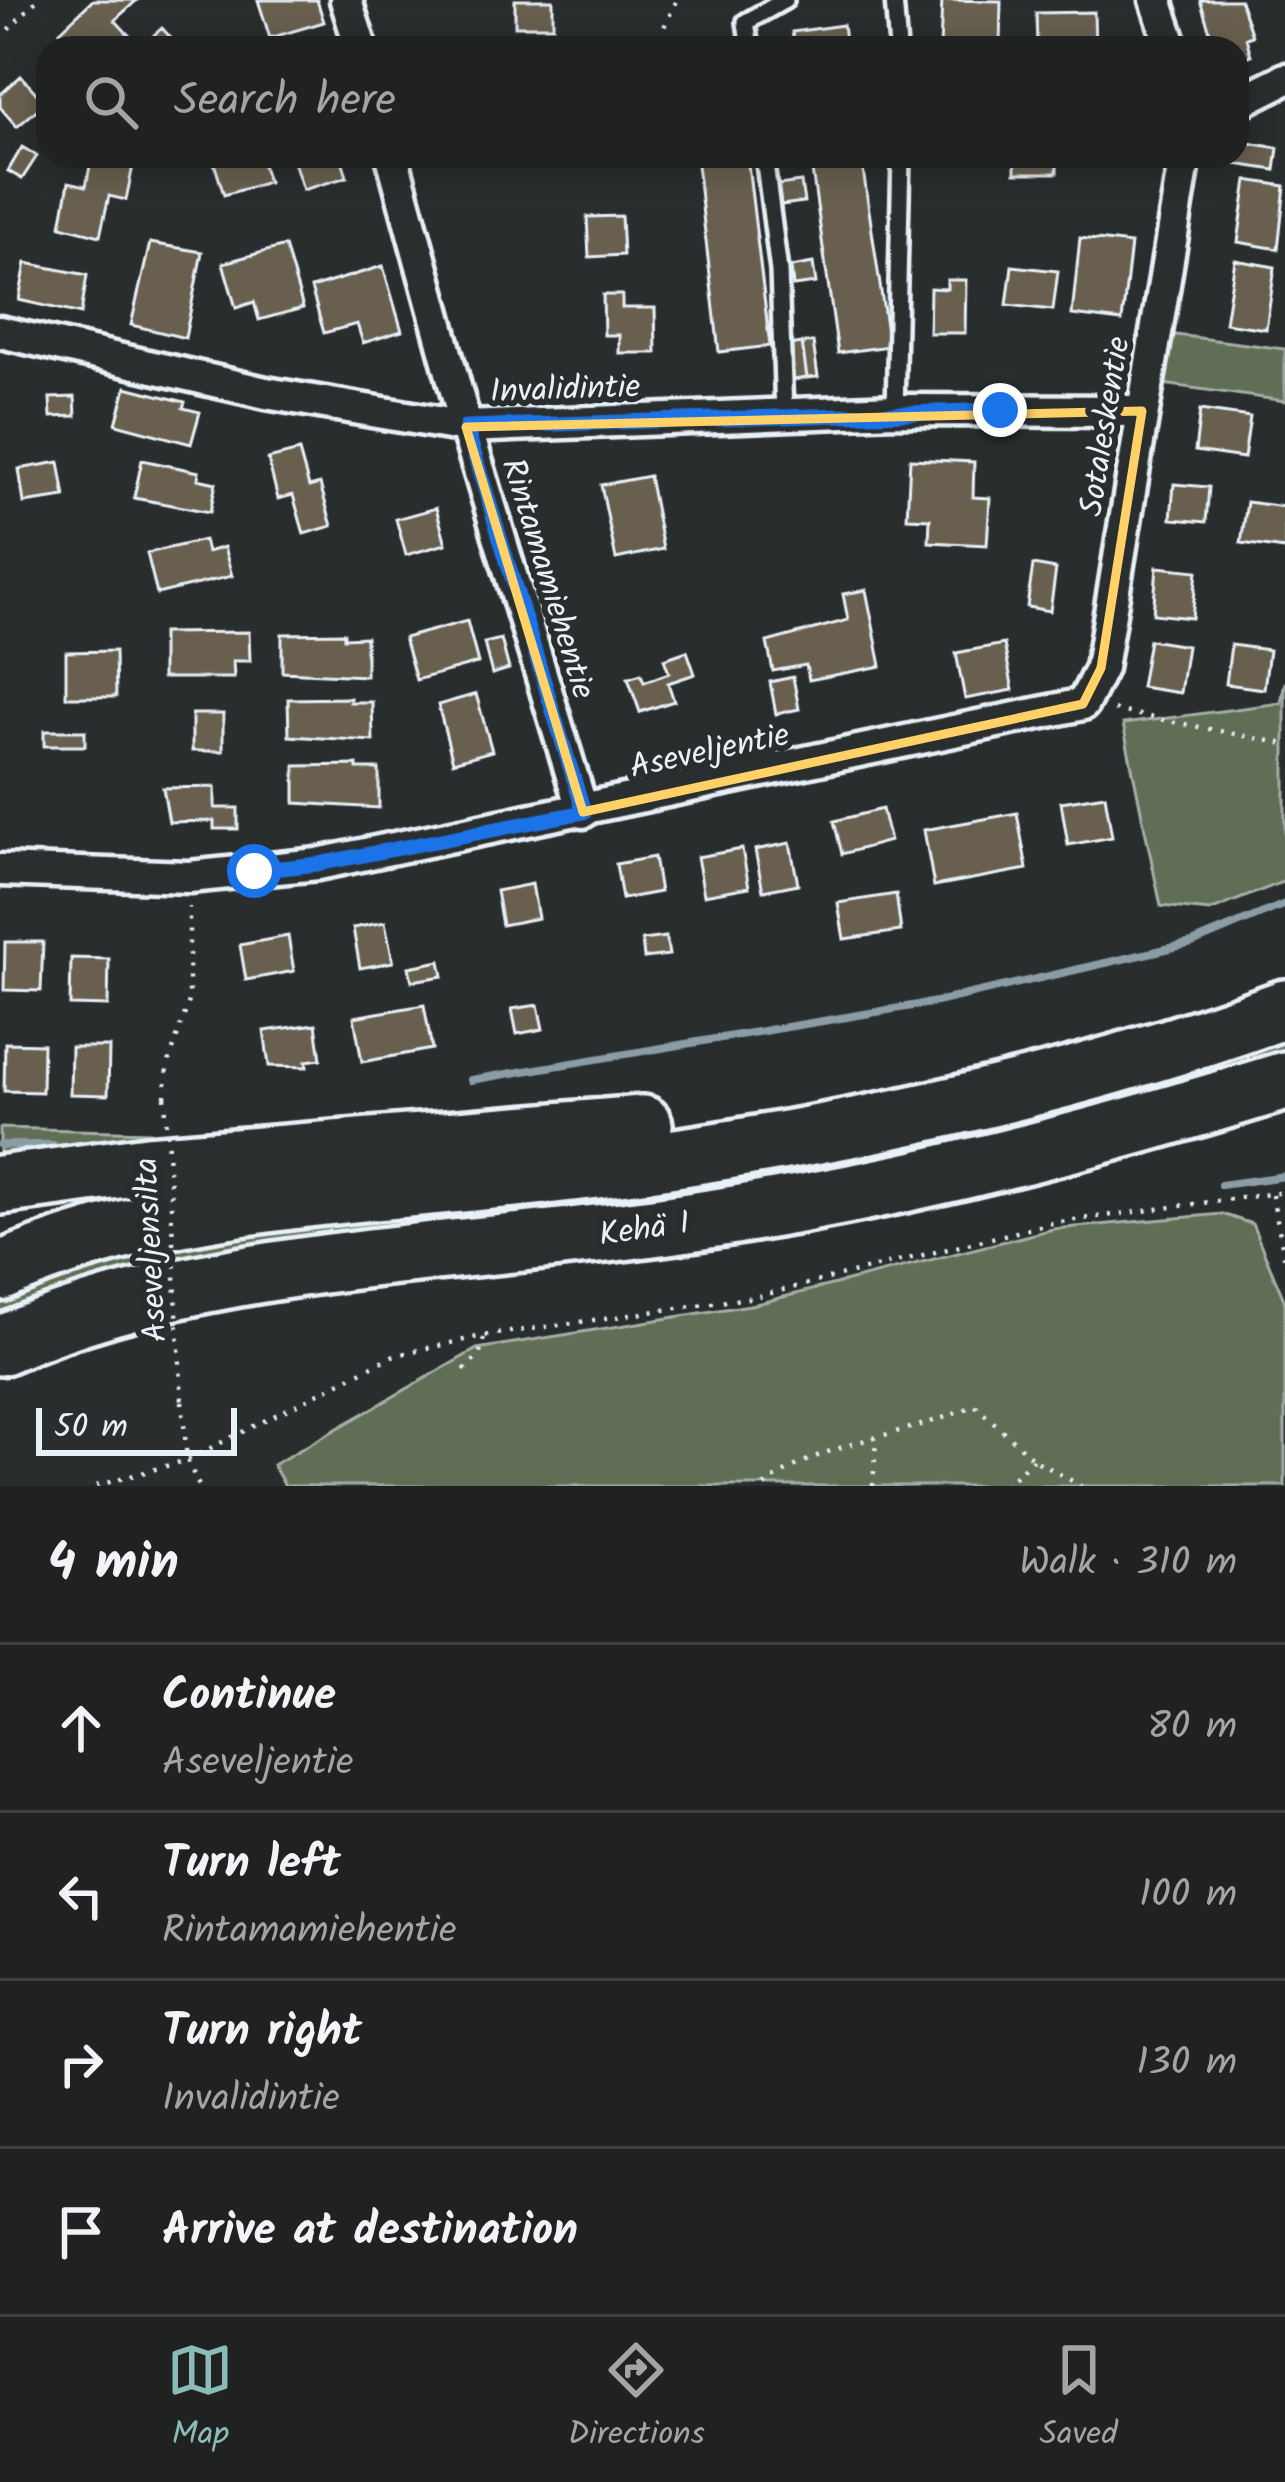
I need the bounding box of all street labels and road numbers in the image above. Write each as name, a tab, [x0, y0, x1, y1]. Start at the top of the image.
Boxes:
street label: Sotaleskentie	[1066, 333, 1147, 520]
street label: Invalidintie	[489, 361, 641, 420]
street label: Rintamamiehentie	[485, 452, 608, 706]
street label: Aseveljentie	[625, 710, 795, 795]
street label: Aseveljensilta	[121, 1156, 184, 1344]
street label: Kehä I	[596, 1198, 693, 1263]

